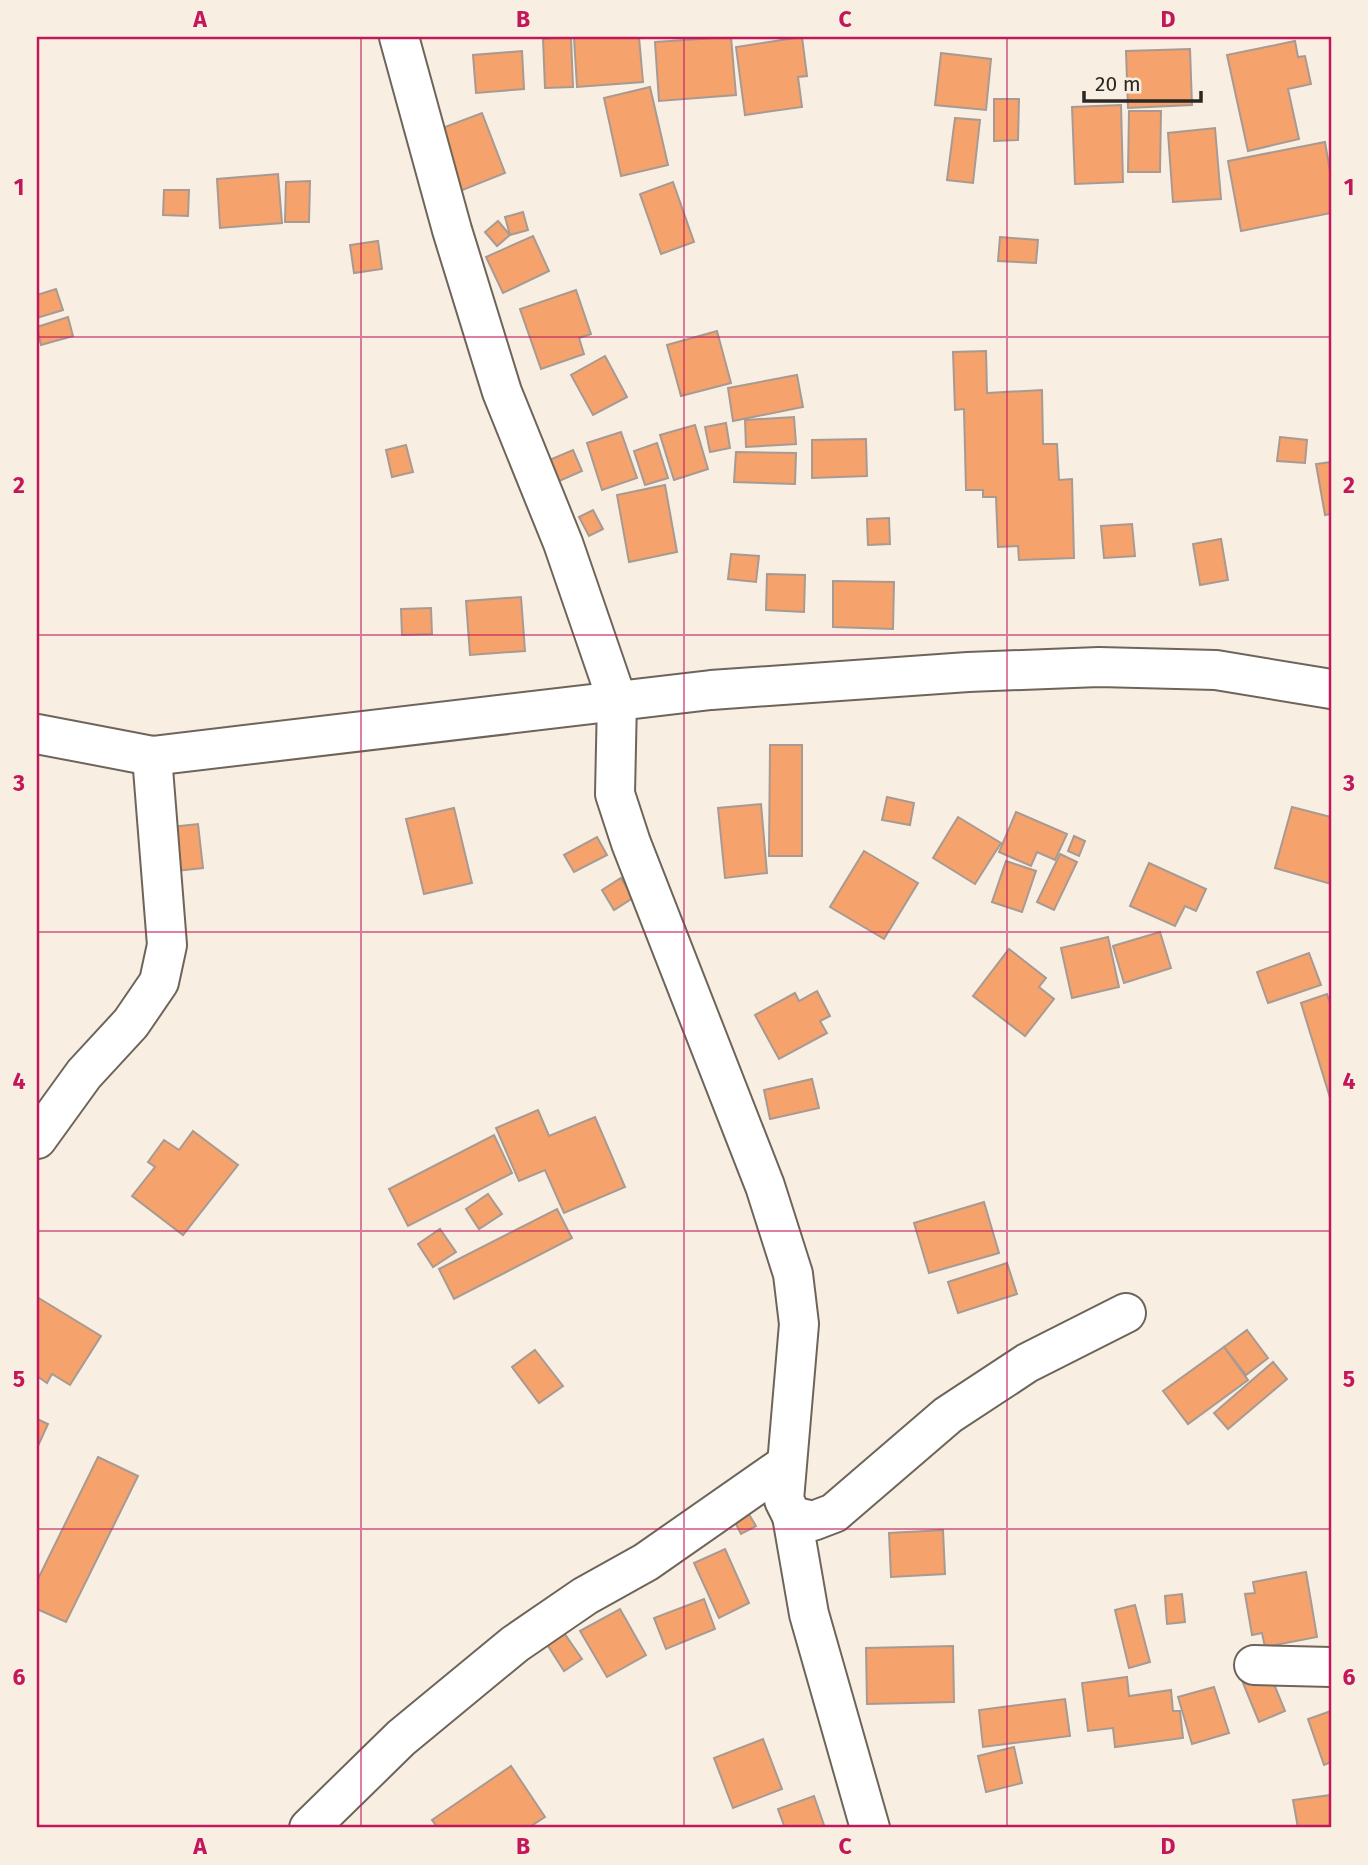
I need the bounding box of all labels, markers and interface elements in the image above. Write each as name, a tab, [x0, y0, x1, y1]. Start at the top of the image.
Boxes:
text: A	[192, 5, 207, 33]
text: B	[516, 5, 530, 33]
text: C	[838, 5, 852, 33]
text: D	[1161, 5, 1176, 33]
scale bar	[1084, 60, 1202, 104]
text: 20 m	[1095, 71, 1141, 97]
text: 1	[14, 173, 24, 201]
text: 1	[1344, 173, 1354, 201]
text: 2	[13, 471, 25, 499]
text: 2	[1343, 471, 1355, 499]
text: 3	[12, 769, 25, 797]
text: 3	[1342, 769, 1355, 797]
text: 4	[13, 1067, 26, 1095]
text: 4	[1343, 1067, 1356, 1095]
text: 5	[13, 1365, 25, 1393]
text: 5	[1343, 1365, 1355, 1393]
text: 6	[13, 1663, 26, 1691]
text: 6	[1343, 1663, 1356, 1691]
text: A	[192, 1832, 207, 1860]
text: B	[516, 1832, 530, 1860]
text: C	[838, 1832, 852, 1860]
text: D	[1161, 1832, 1176, 1860]

